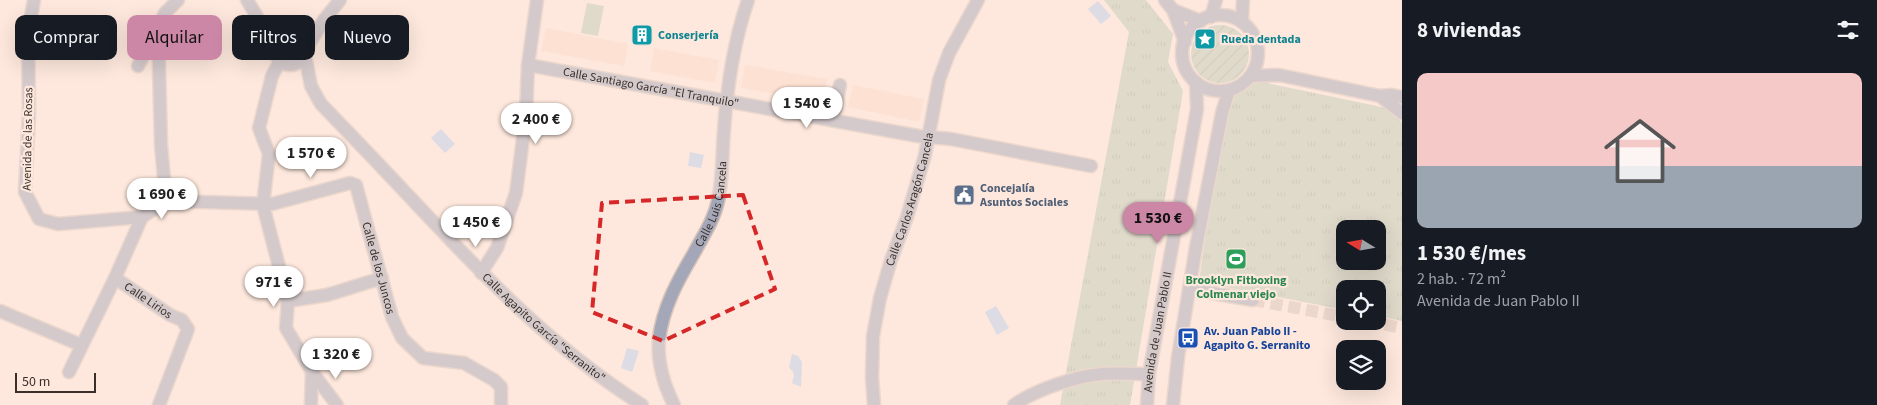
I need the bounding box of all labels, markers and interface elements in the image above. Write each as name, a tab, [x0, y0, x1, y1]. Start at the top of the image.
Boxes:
chip: Comprar	[15, 15, 117, 60]
chip: Alquilar	[127, 15, 222, 60]
chip: Filtros	[232, 15, 315, 60]
chip: Nuevo	[325, 15, 409, 60]
text: 8 viviendas	[1417, 15, 1521, 45]
icon: filters	[1834, 16, 1862, 44]
building icon: Conserjería	[630, 23, 654, 47]
place label: Conserjería	[658, 27, 719, 44]
place icon: Rueda dentada	[1193, 27, 1217, 51]
place label: Rueda dentada	[1221, 31, 1301, 48]
street label: Calle Santiago García "El Tranquilo"	[562, 63, 740, 112]
pin: 1 540 €	[761, 86, 853, 129]
street label: Avenida de las Rosas	[19, 87, 37, 191]
text: 1 540 €	[783, 92, 831, 114]
pin: 2 400 €	[490, 102, 582, 145]
icon: home	[1595, 106, 1685, 196]
text: 2 400 €	[512, 108, 560, 130]
street label: Calle Carlos Aragón Cancela	[881, 131, 938, 268]
pin: 1 570 €	[265, 136, 357, 179]
text: 1 570 €	[287, 142, 335, 164]
street label: Calle Luis Cancela	[690, 160, 731, 250]
pin: 1 690 €	[116, 178, 208, 220]
place label: Concejalía Asuntos Sociales	[979, 180, 1068, 211]
text: 1 690 €	[138, 183, 186, 205]
public building icon: Concejalía Asuntos Sociales	[952, 183, 976, 207]
pin: 1 530 €	[1112, 202, 1204, 244]
pin: 1 450 €	[430, 206, 522, 248]
text: 1 530 €	[1134, 207, 1182, 229]
text: 1 450 €	[452, 211, 500, 233]
street label: Calle de los Juncos	[358, 220, 399, 316]
north arrow	[1336, 220, 1386, 270]
map controls	[1336, 220, 1386, 390]
text: 1 530 €/mes	[1417, 238, 1526, 268]
sports icon: Brooklyn Fitboxing Colmenar viejo	[1224, 247, 1248, 271]
pin: 971 €	[239, 266, 309, 308]
text: 2 hab. · 72 m²	[1417, 268, 1506, 290]
street label: Calle Agapito García "Serranito"	[478, 269, 609, 386]
street label: Avenida de Juan Pablo II	[1139, 270, 1176, 393]
text: 971 €	[256, 271, 293, 293]
place label: Brooklyn Fitboxing Colmenar viejo	[1186, 272, 1287, 303]
street label: Calle Lirios	[121, 278, 176, 323]
button: locate	[1336, 280, 1386, 330]
text: Avenida de Juan Pablo II	[1417, 290, 1580, 312]
place label: Av. Juan Pablo II - Agapito G. Serranito	[1203, 323, 1311, 354]
bus stop icon: Av. Juan Pablo II - Agapito G. Serranito	[1176, 326, 1200, 350]
pin: 1 320 €	[290, 338, 382, 380]
button: layers	[1336, 340, 1386, 390]
text: 1 320 €	[312, 343, 360, 365]
scale bar	[15, 370, 96, 393]
text: 50 m	[22, 372, 50, 392]

